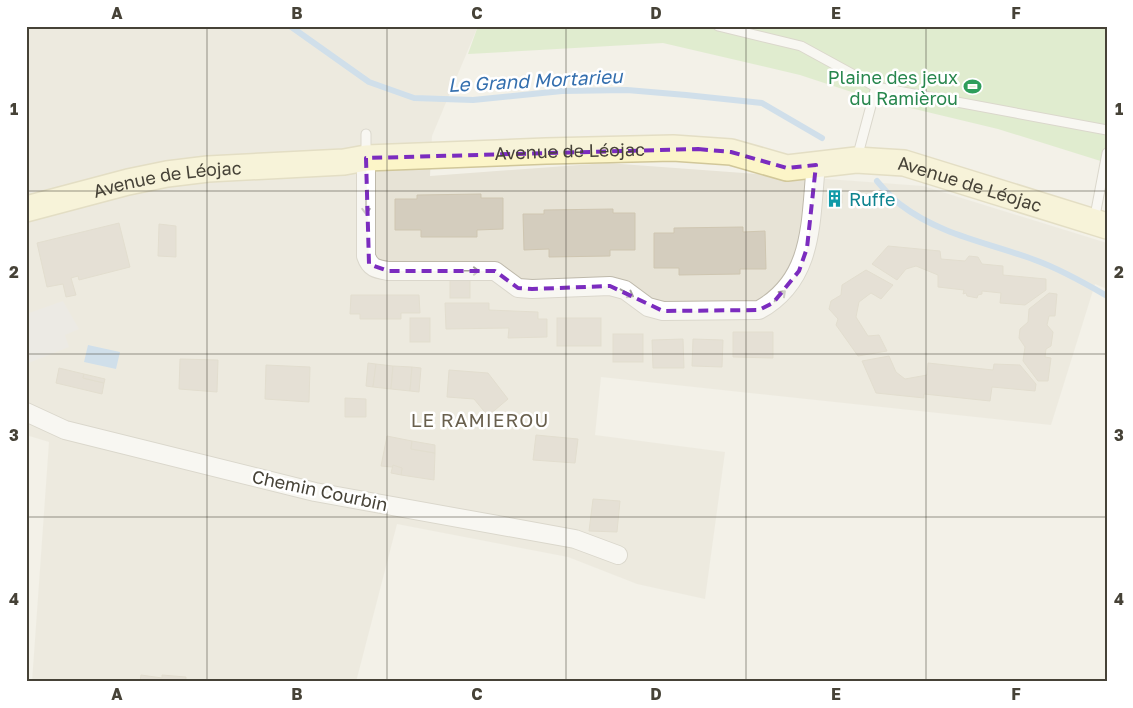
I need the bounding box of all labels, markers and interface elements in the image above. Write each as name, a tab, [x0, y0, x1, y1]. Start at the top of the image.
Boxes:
text: A	[111, 3, 123, 23]
text: B	[291, 3, 303, 23]
text: C	[471, 3, 483, 23]
text: D	[650, 3, 662, 23]
text: E	[831, 3, 841, 23]
text: F	[1011, 3, 1021, 23]
water label: Le Grand Mortarieu	[447, 64, 624, 96]
place label: Plaine des jeux du Ramièrou	[828, 66, 958, 109]
sports icon: Plaine des jeux du Ramièrou	[962, 77, 982, 97]
text: 1	[10, 99, 18, 119]
text: 1	[1115, 99, 1123, 119]
street label: Avenue de Léojac	[494, 138, 645, 164]
street label: Avenue de Léojac	[897, 152, 1045, 216]
street label: Avenue de Léojac	[91, 156, 242, 202]
place label: Ruffe	[849, 188, 895, 210]
building icon: Ruffe	[825, 189, 845, 209]
one-way arrow	[361, 198, 371, 215]
text: 2	[9, 262, 19, 282]
text: 2	[1114, 262, 1124, 282]
one-way arrow	[463, 266, 479, 276]
one-way arrow	[620, 288, 635, 298]
one-way arrow	[773, 290, 785, 302]
district label: LE RAMIEROU	[411, 408, 549, 431]
text: 3	[9, 425, 19, 445]
text: 3	[1114, 425, 1124, 445]
street label: Chemin Courbin	[250, 465, 390, 515]
text: 4	[9, 589, 19, 609]
text: 4	[1114, 589, 1124, 609]
text: A	[111, 684, 123, 704]
text: B	[291, 684, 303, 704]
text: C	[471, 684, 483, 704]
text: D	[650, 684, 662, 704]
text: E	[831, 684, 841, 704]
text: F	[1011, 684, 1021, 704]

